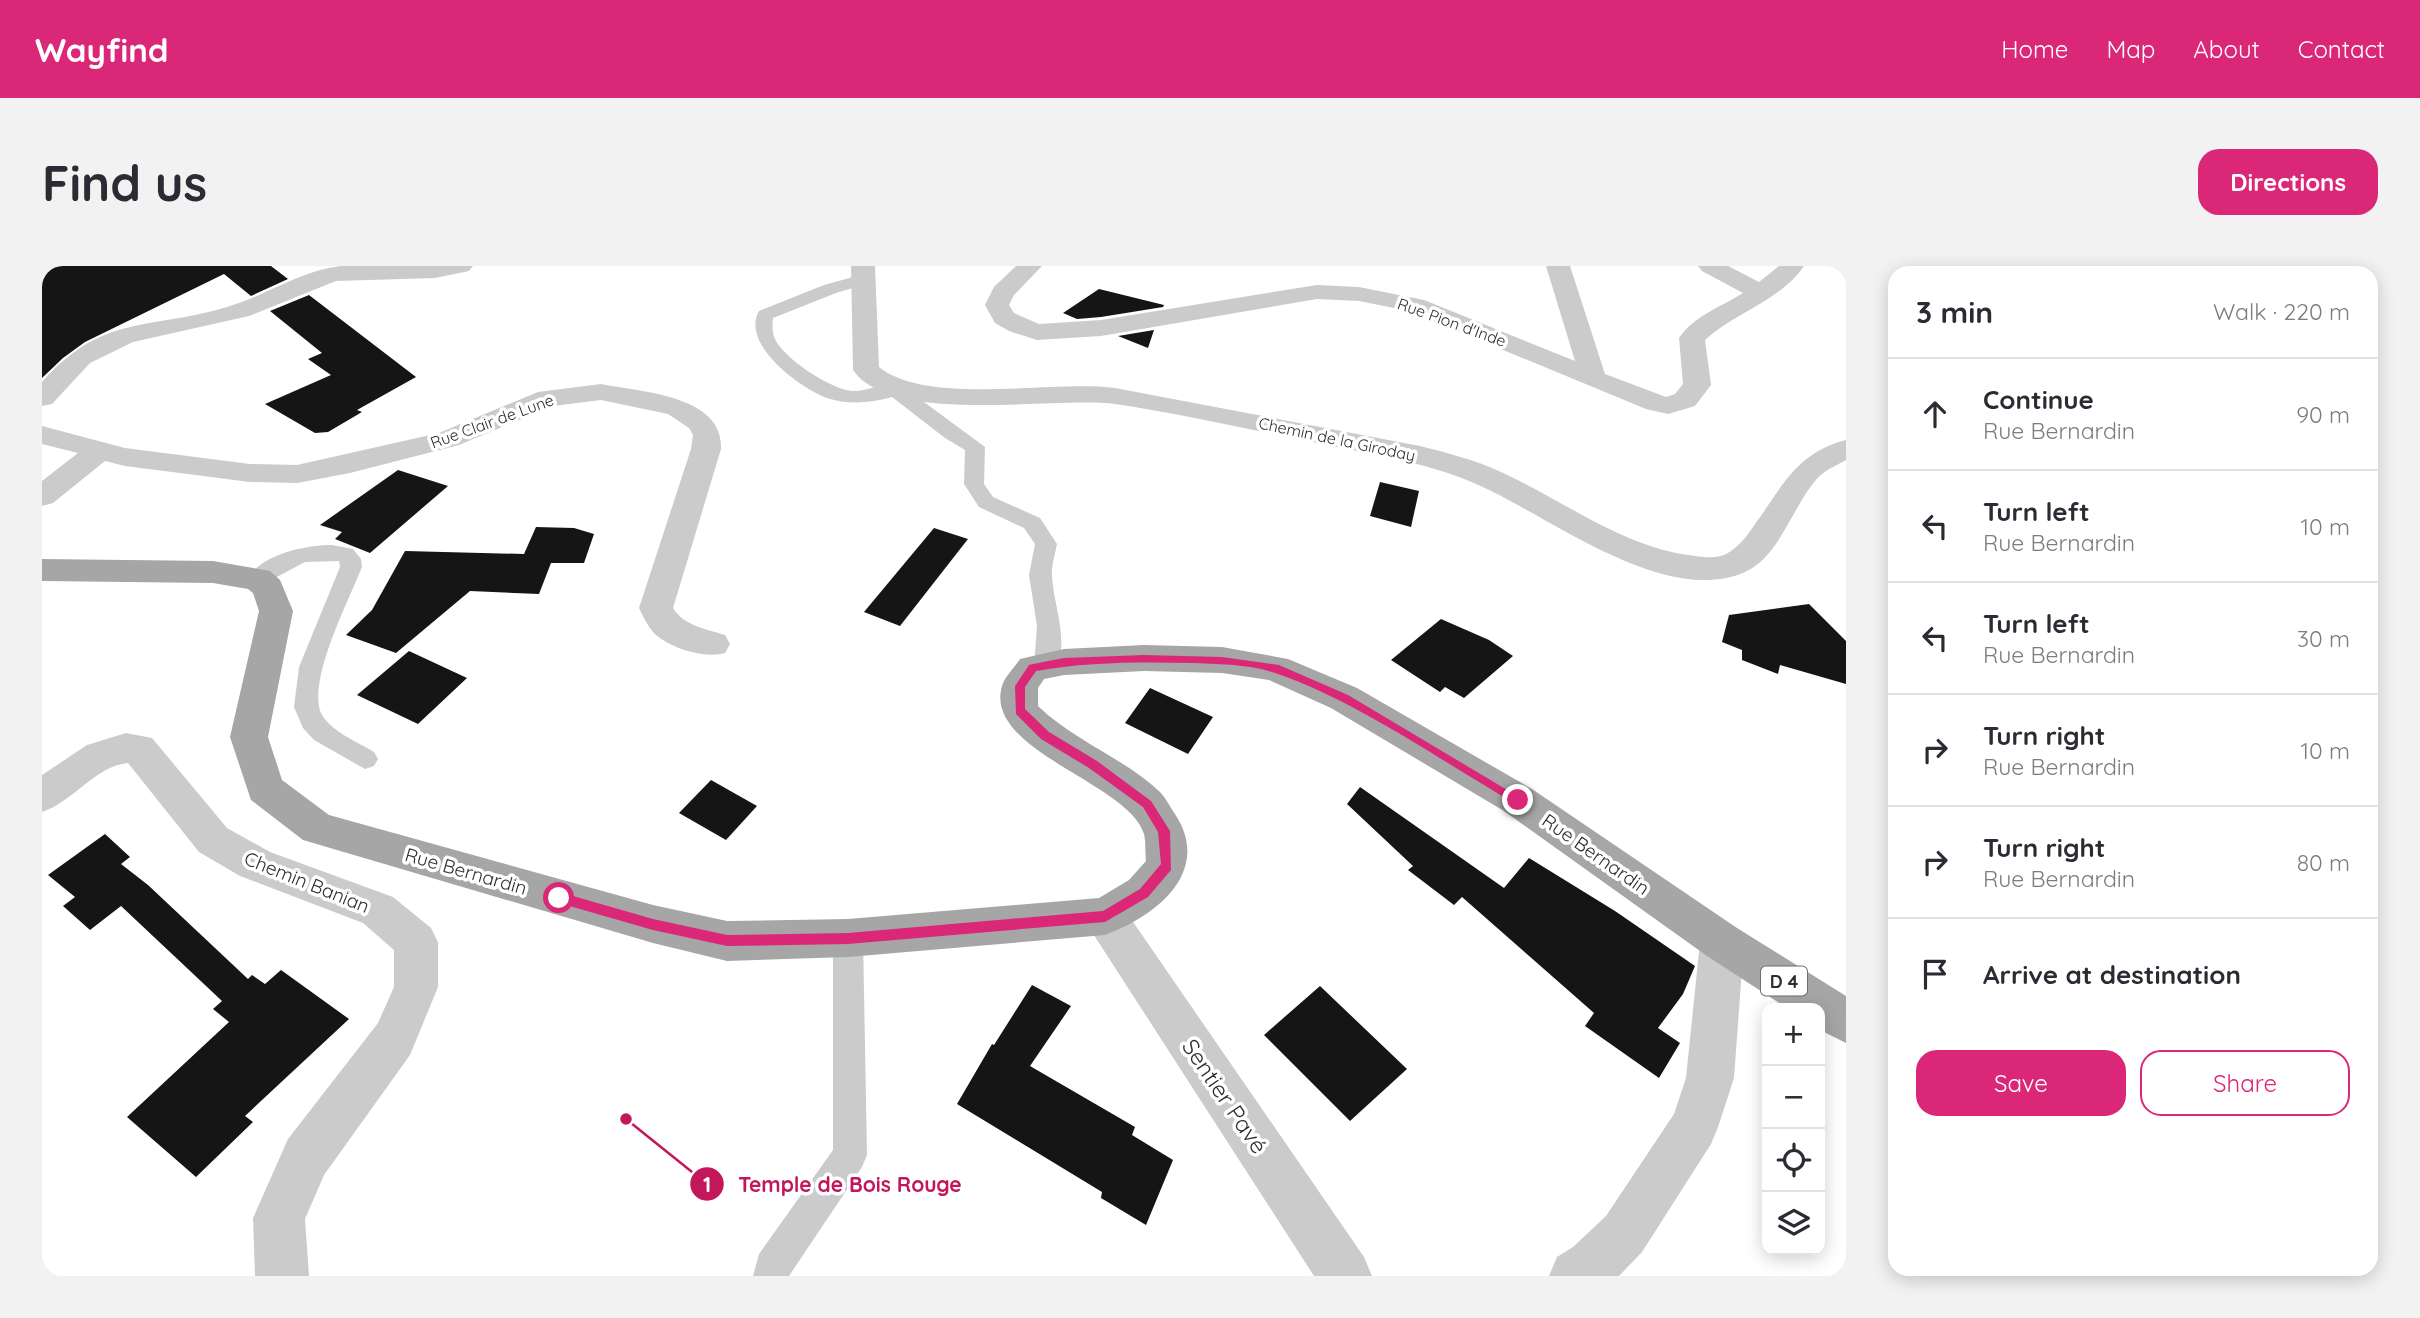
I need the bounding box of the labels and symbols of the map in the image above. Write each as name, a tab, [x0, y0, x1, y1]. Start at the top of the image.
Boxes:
street label: Rue Pion d'Inde	[1395, 293, 1509, 351]
street label: Rue Clair de Lune	[428, 389, 556, 453]
street label: Chemin de la Giroday	[1257, 413, 1417, 465]
route end	[1502, 784, 1533, 815]
street label: Rue Bernardin	[1538, 808, 1654, 900]
street label: Rue Bernardin	[402, 842, 530, 900]
street label: Chemin Banian	[241, 846, 373, 918]
route start	[543, 882, 574, 913]
road number: D 4	[1761, 966, 1807, 996]
street label: Sentier Pavé	[1176, 1033, 1274, 1159]
callout: Temple de Bois Rouge	[690, 1163, 976, 1205]
text: 1	[703, 1171, 711, 1197]
text: Temple de Bois Rouge	[738, 1171, 962, 1197]

